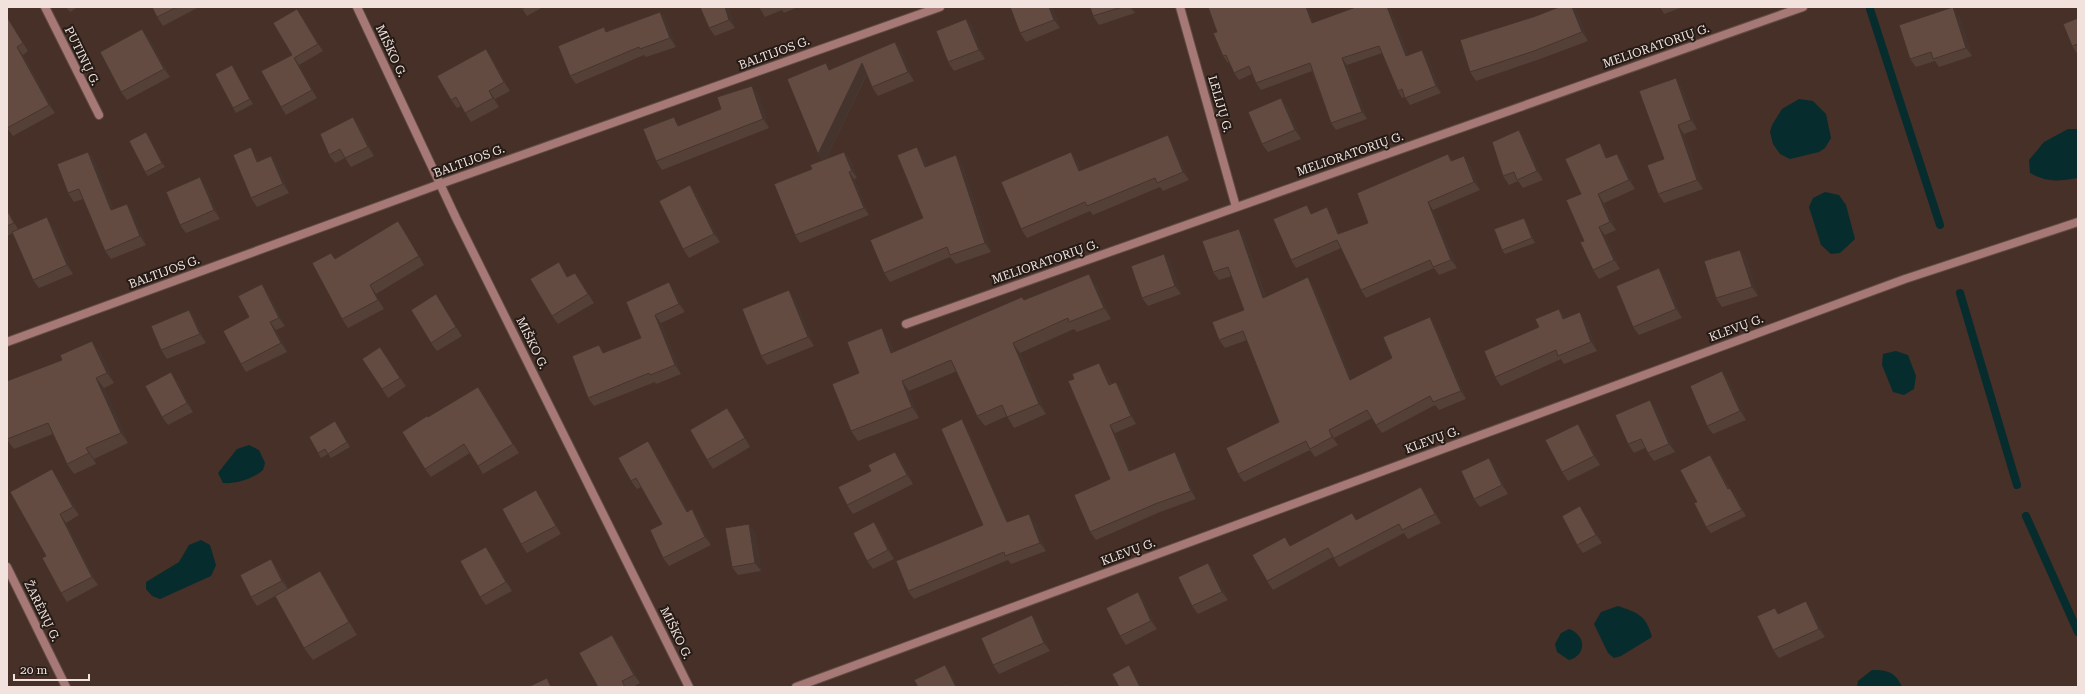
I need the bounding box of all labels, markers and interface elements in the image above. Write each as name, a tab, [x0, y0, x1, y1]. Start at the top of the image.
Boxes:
street label: MELIORATORIŲ G.	[1601, 21, 1711, 71]
street label: MIŠKO G.	[373, 23, 409, 79]
street label: PUTINŲ G.	[62, 24, 102, 88]
street label: BALTIJOS G.	[737, 34, 811, 72]
street label: LELIJŲ G.	[1205, 74, 1235, 134]
street label: MELIORATORIŲ G.	[1295, 129, 1405, 179]
street label: BALTIJOS G.	[432, 142, 506, 180]
street label: MELIORATORIŲ G.	[990, 237, 1100, 287]
street label: BALTIJOS G.	[127, 253, 201, 291]
street label: KLEVŲ G.	[1707, 312, 1765, 344]
street label: MIŠKO G.	[513, 315, 551, 371]
street label: KLEVŲ G.	[1403, 424, 1461, 456]
street label: KLEVŲ G.	[1099, 536, 1157, 568]
street label: ŽARĖNŲ G.	[21, 578, 63, 644]
street label: MIŠKO G.	[657, 605, 695, 661]
scale bar	[14, 656, 89, 682]
text: 20 m	[20, 663, 47, 677]

